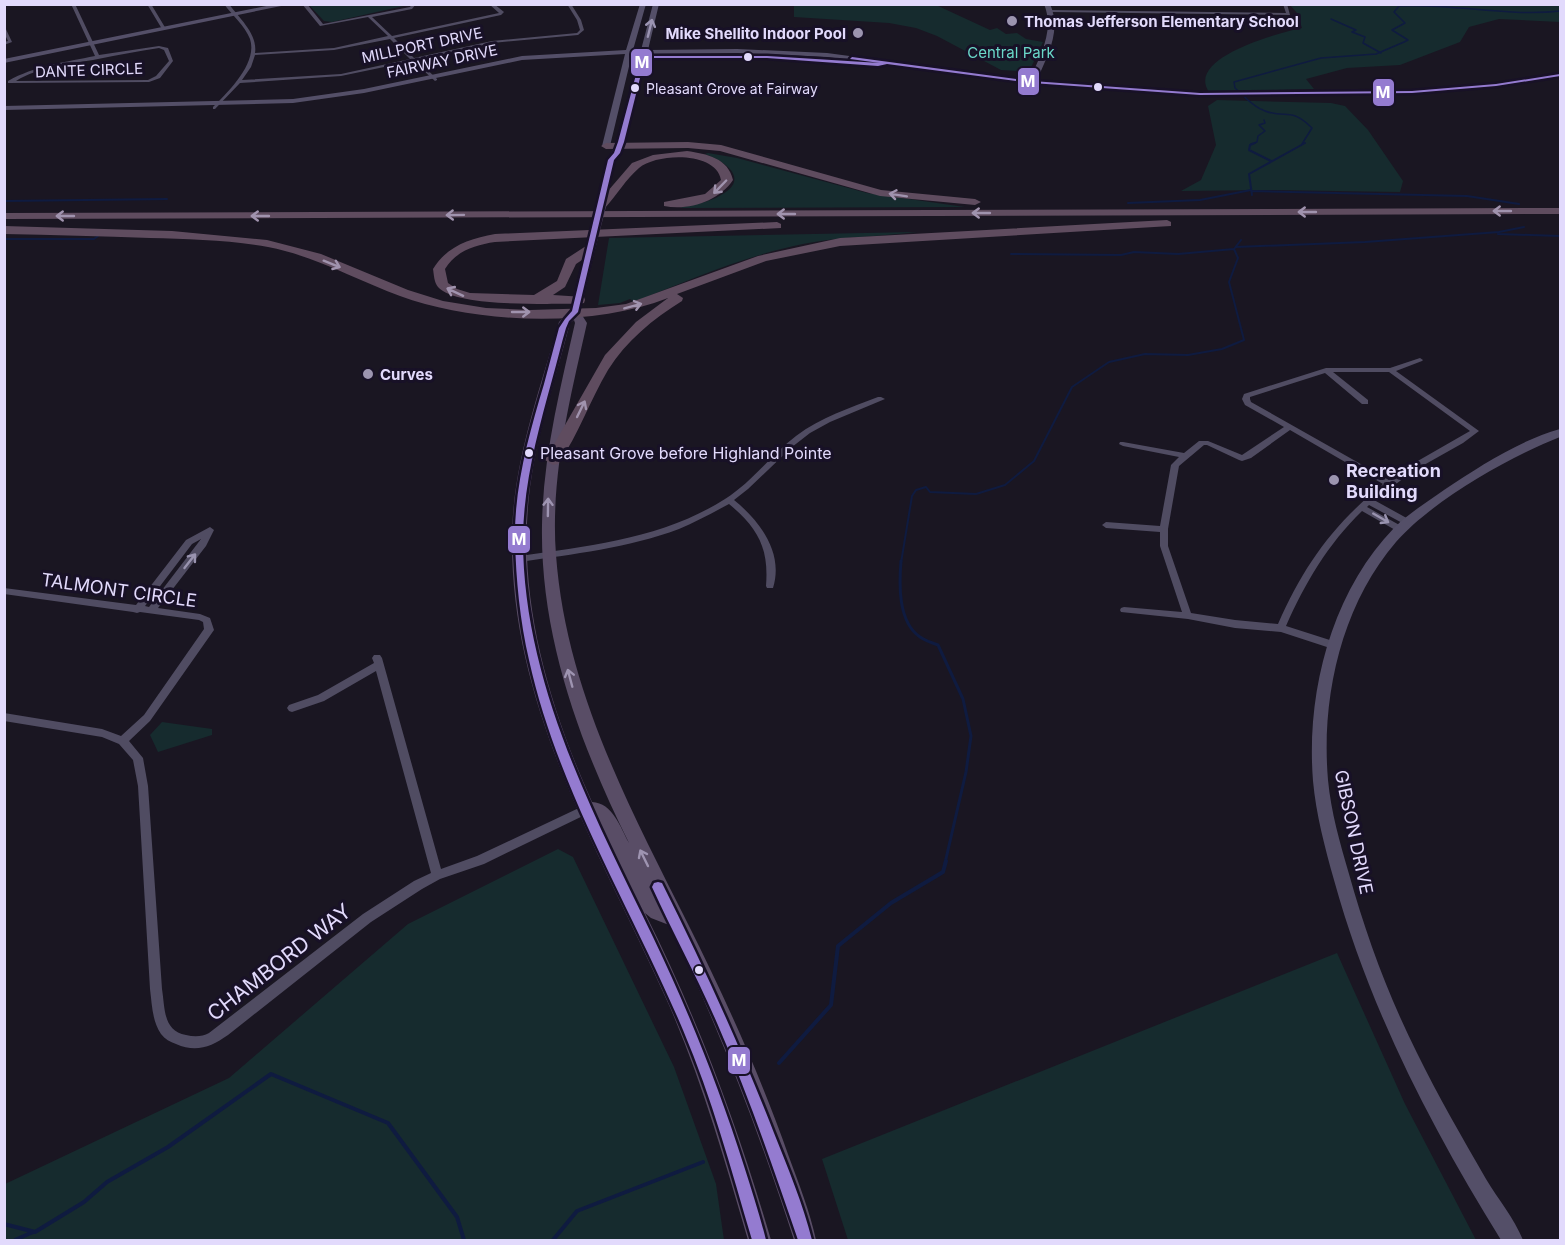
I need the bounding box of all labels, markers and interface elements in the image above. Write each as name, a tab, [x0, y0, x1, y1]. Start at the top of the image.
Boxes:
place label: Thomas Jefferson Elementary School	[1024, 12, 1299, 31]
marker: Thomas Jefferson Elementary School	[1005, 14, 1019, 28]
one-way arrow	[644, 19, 656, 38]
street label: MILLPORT DRIVE	[360, 23, 484, 67]
place label: Mike Shellito Indoor Pool	[666, 24, 846, 43]
marker: Mike Shellito Indoor Pool	[851, 26, 865, 40]
street label: FAIRWAY DRIVE	[385, 40, 499, 82]
park label: Central Park	[967, 43, 1056, 62]
line badge: M	[630, 48, 653, 77]
unlabelled marker	[742, 51, 754, 63]
text: M	[635, 52, 649, 72]
street label: DANTE CIRCLE	[35, 59, 143, 81]
line badge: M	[1017, 67, 1040, 96]
text: M	[1021, 71, 1035, 91]
line badge: M	[1372, 78, 1395, 107]
place label: Pleasant Grove at Fairway	[646, 80, 818, 97]
unlabelled marker	[1092, 81, 1104, 93]
marker: Pleasant Grove at Fairway	[629, 82, 641, 94]
text: M	[1376, 82, 1390, 102]
one-way arrow	[713, 180, 727, 195]
one-way arrow	[888, 190, 908, 201]
one-way arrow	[1493, 205, 1513, 217]
one-way arrow	[1298, 206, 1318, 218]
one-way arrow	[972, 207, 992, 219]
one-way arrow	[777, 208, 797, 220]
one-way arrow	[446, 209, 466, 221]
one-way arrow	[56, 210, 76, 222]
one-way arrow	[251, 210, 271, 222]
one-way arrow	[322, 259, 341, 270]
one-way arrow	[446, 285, 464, 297]
one-way arrow	[623, 300, 642, 312]
one-way arrow	[511, 306, 531, 317]
place label: Curves	[380, 365, 433, 384]
marker: Curves	[361, 367, 375, 381]
one-way arrow	[576, 401, 587, 419]
place label: Pleasant Grove before Highland Pointe	[540, 443, 832, 463]
marker: Pleasant Grove before Highland Pointe	[523, 447, 535, 459]
place label: Recreation Building	[1346, 460, 1441, 502]
marker: Recreation Building	[1327, 473, 1341, 487]
one-way arrow	[543, 498, 554, 518]
one-way arrow	[1372, 512, 1389, 524]
line badge: M	[507, 525, 531, 554]
text: M	[512, 529, 526, 549]
one-way arrow	[183, 553, 196, 569]
street label: TALMONT CIRCLE	[40, 569, 198, 611]
one-way arrow	[564, 669, 575, 688]
street label: GIBSON DRIVE	[1331, 768, 1377, 896]
one-way arrow	[638, 850, 650, 868]
street label: CHAMBORD WAY	[202, 898, 356, 1026]
unlabelled marker	[693, 964, 705, 976]
line badge: M	[727, 1046, 751, 1075]
text: M	[732, 1050, 746, 1070]

